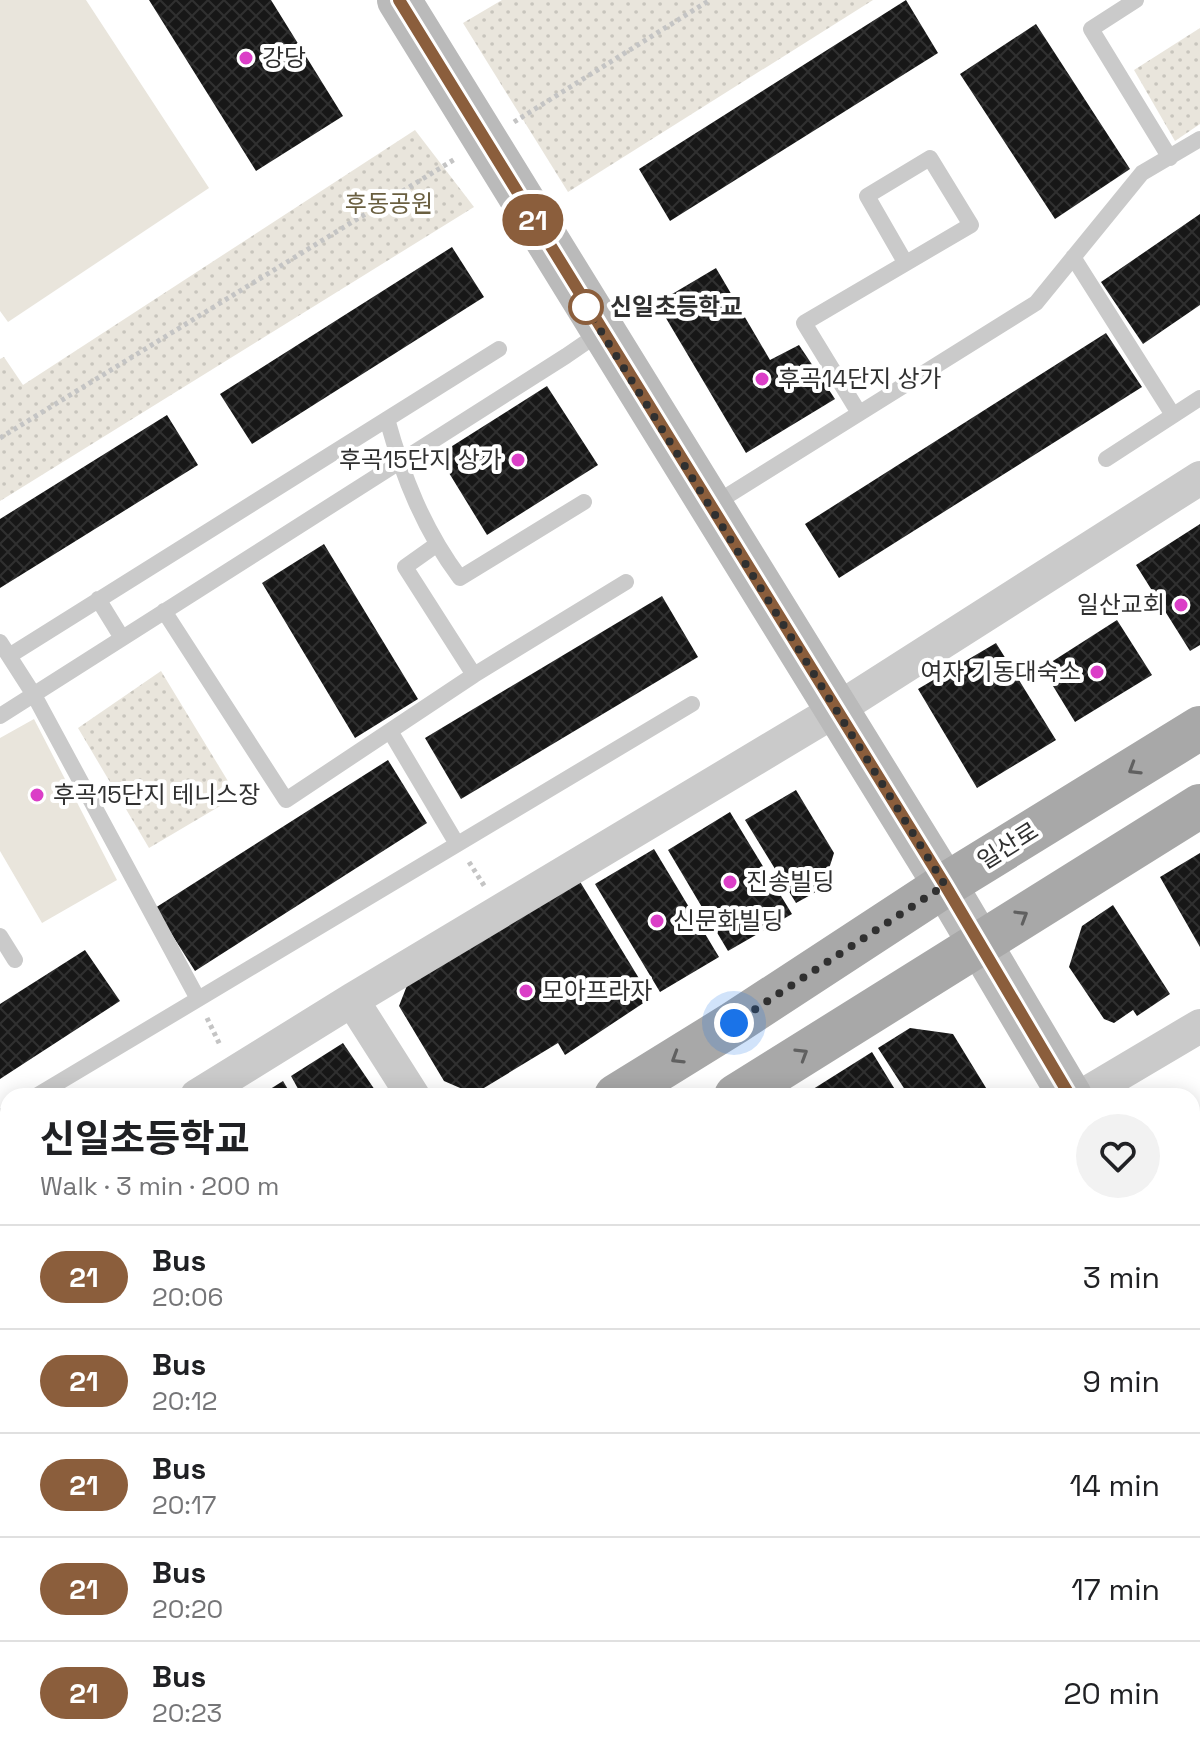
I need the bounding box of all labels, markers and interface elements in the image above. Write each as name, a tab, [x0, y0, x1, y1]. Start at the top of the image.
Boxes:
place label: 강당	[262, 42, 306, 73]
marker: 강당	[237, 49, 255, 67]
park label: 후동공원	[345, 188, 433, 219]
line badge: 21	[497, 194, 569, 246]
text: 21	[518, 202, 548, 238]
marker: 신일초등학교	[569, 290, 603, 324]
place label: 신일초등학교	[610, 291, 742, 322]
place label: 후곡14단지 상가	[778, 363, 942, 394]
marker: 후곡14단지 상가	[753, 370, 771, 388]
place label: 후곡15단지 상가	[339, 444, 502, 475]
marker: 후곡15단지 상가	[509, 451, 527, 469]
place label: 일산교회	[1077, 589, 1165, 620]
marker: 일산교회	[1172, 596, 1190, 614]
place label: 여자 기동대숙소	[920, 656, 1081, 687]
marker: 여자 기동대숙소	[1088, 663, 1106, 681]
one-way arrow	[1128, 760, 1142, 775]
place label: 후곡15단지 테니스장	[53, 779, 260, 810]
marker: 후곡15단지 테니스장	[28, 786, 46, 804]
street label: 일산로	[971, 815, 1044, 876]
place label: 진송빌딩	[746, 866, 834, 897]
marker: 진송빌딩	[721, 873, 739, 891]
place label: 신문화빌딩	[673, 905, 783, 936]
one-way arrow	[1014, 911, 1028, 926]
marker: 신문화빌딩	[648, 912, 666, 930]
place label: 모아프라자	[542, 975, 652, 1006]
marker: 모아프라자	[517, 982, 535, 1000]
your location	[714, 1003, 754, 1043]
one-way arrow	[671, 1048, 686, 1064]
one-way arrow	[793, 1049, 808, 1064]
button: heart	[1076, 1114, 1160, 1198]
text: 신일초등학교	[40, 1115, 250, 1163]
text: Walk · 3 min · 200 m	[40, 1169, 279, 1203]
text: Bus	[152, 1241, 206, 1280]
text: 3 min	[1083, 1258, 1160, 1297]
text: 21	[69, 1259, 99, 1295]
text: 20:06	[152, 1280, 224, 1314]
text: Bus	[152, 1345, 206, 1384]
text: 9 min	[1082, 1362, 1160, 1401]
text: 21	[69, 1363, 99, 1399]
text: 20:12	[152, 1384, 217, 1418]
text: Bus	[152, 1449, 206, 1488]
text: 14 min	[1069, 1466, 1160, 1505]
text: 21	[69, 1467, 99, 1503]
text: 20:17	[152, 1488, 216, 1522]
text: Bus	[152, 1553, 206, 1592]
text: 17 min	[1071, 1570, 1160, 1609]
text: 21	[69, 1571, 99, 1607]
text: 20:20	[152, 1592, 223, 1626]
text: Bus	[152, 1657, 206, 1696]
text: 20 min	[1063, 1674, 1160, 1713]
text: 21	[69, 1675, 99, 1711]
text: 20:23	[152, 1696, 222, 1730]

